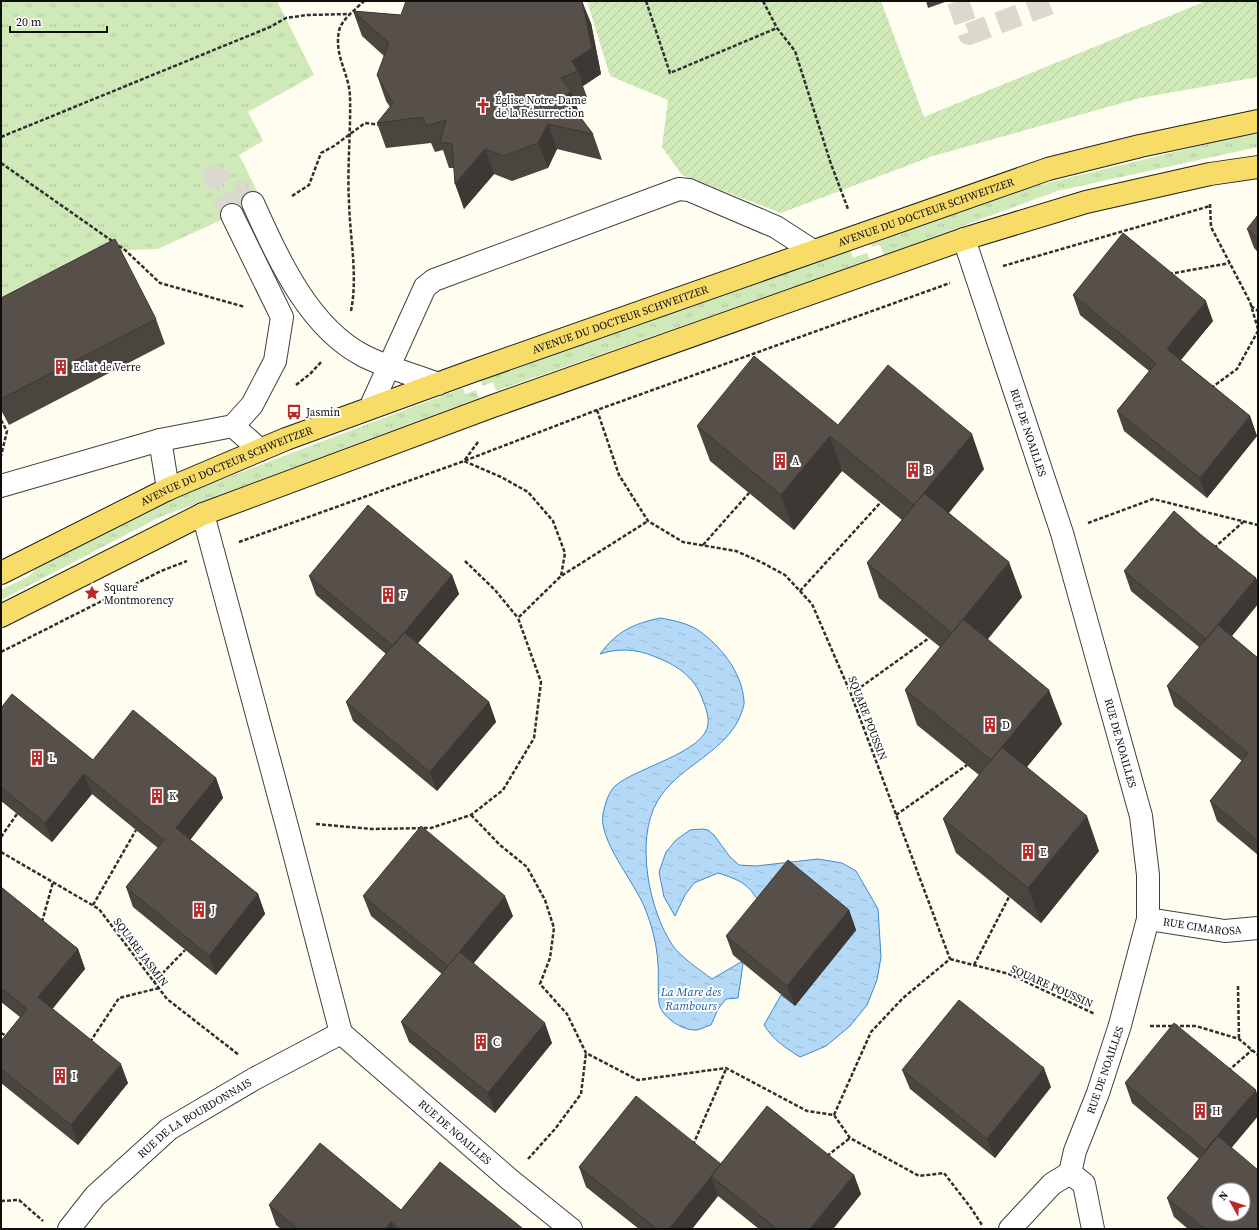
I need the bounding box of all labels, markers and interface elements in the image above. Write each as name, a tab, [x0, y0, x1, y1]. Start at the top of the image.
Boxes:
scale bar	[10, 8, 107, 34]
text: 20 m	[16, 14, 42, 30]
place label: Église Notre-Dame de la Résurrection	[495, 93, 587, 121]
church icon: Église Notre-Dame de la Résurrection	[474, 97, 492, 115]
street label: AVENUE DU DOCTEUR SCHWEITZER	[836, 175, 1016, 250]
street label: AVENUE DU DOCTEUR SCHWEITZER	[530, 282, 710, 358]
building icon: Eclat de Verre	[52, 358, 70, 376]
place label: Eclat de Verre	[73, 360, 141, 375]
street label: RUE DE NOAILLES	[1006, 387, 1050, 479]
bus stop icon: Jasmin	[285, 403, 303, 421]
place label: Jasmin	[305, 405, 340, 420]
street label: AVENUE DU DOCTEUR SCHWEITZER	[138, 423, 315, 510]
building icon: A	[771, 452, 789, 470]
place label: A	[792, 454, 800, 469]
building icon: B	[904, 461, 922, 479]
place label: B	[925, 463, 932, 478]
place label: Square Montmorency	[104, 580, 174, 608]
place icon: Square Montmorency	[83, 584, 101, 602]
building icon: F	[379, 586, 397, 604]
place label: F	[400, 588, 407, 603]
street label: SQUARE POUSSIN	[845, 674, 890, 762]
street label: RUE DE NOAILLES	[1101, 697, 1140, 790]
building icon: D	[981, 716, 999, 734]
place label: D	[1002, 718, 1010, 733]
building icon: L	[28, 749, 46, 767]
place label: L	[49, 751, 56, 766]
building icon: K	[148, 787, 166, 805]
place label: K	[169, 789, 177, 804]
building icon: E	[1019, 843, 1037, 861]
place label: E	[1040, 845, 1047, 860]
building icon: J	[190, 901, 208, 919]
place label: J	[210, 903, 215, 918]
street label: RUE CIMAROSA	[1162, 914, 1243, 939]
street label: SQUARE JASMIN	[110, 915, 171, 990]
street label: SQUARE POUSSIN	[1008, 962, 1095, 1011]
water label: La Mare des Rambours	[660, 984, 722, 1014]
street label: RUE DE NOAILLES	[1083, 1024, 1128, 1116]
building icon: C	[472, 1033, 490, 1051]
place label: C	[493, 1035, 500, 1050]
building icon: I	[51, 1067, 69, 1085]
place label: I	[72, 1069, 76, 1084]
street label: RUE DE LA BOURDONNAIS	[135, 1075, 255, 1162]
street label: RUE DE NOAILLES	[415, 1097, 495, 1169]
building icon: H	[1191, 1102, 1209, 1120]
place label: H	[1212, 1104, 1221, 1119]
north arrow	[1211, 1182, 1251, 1222]
text: N	[1215, 1188, 1232, 1204]

